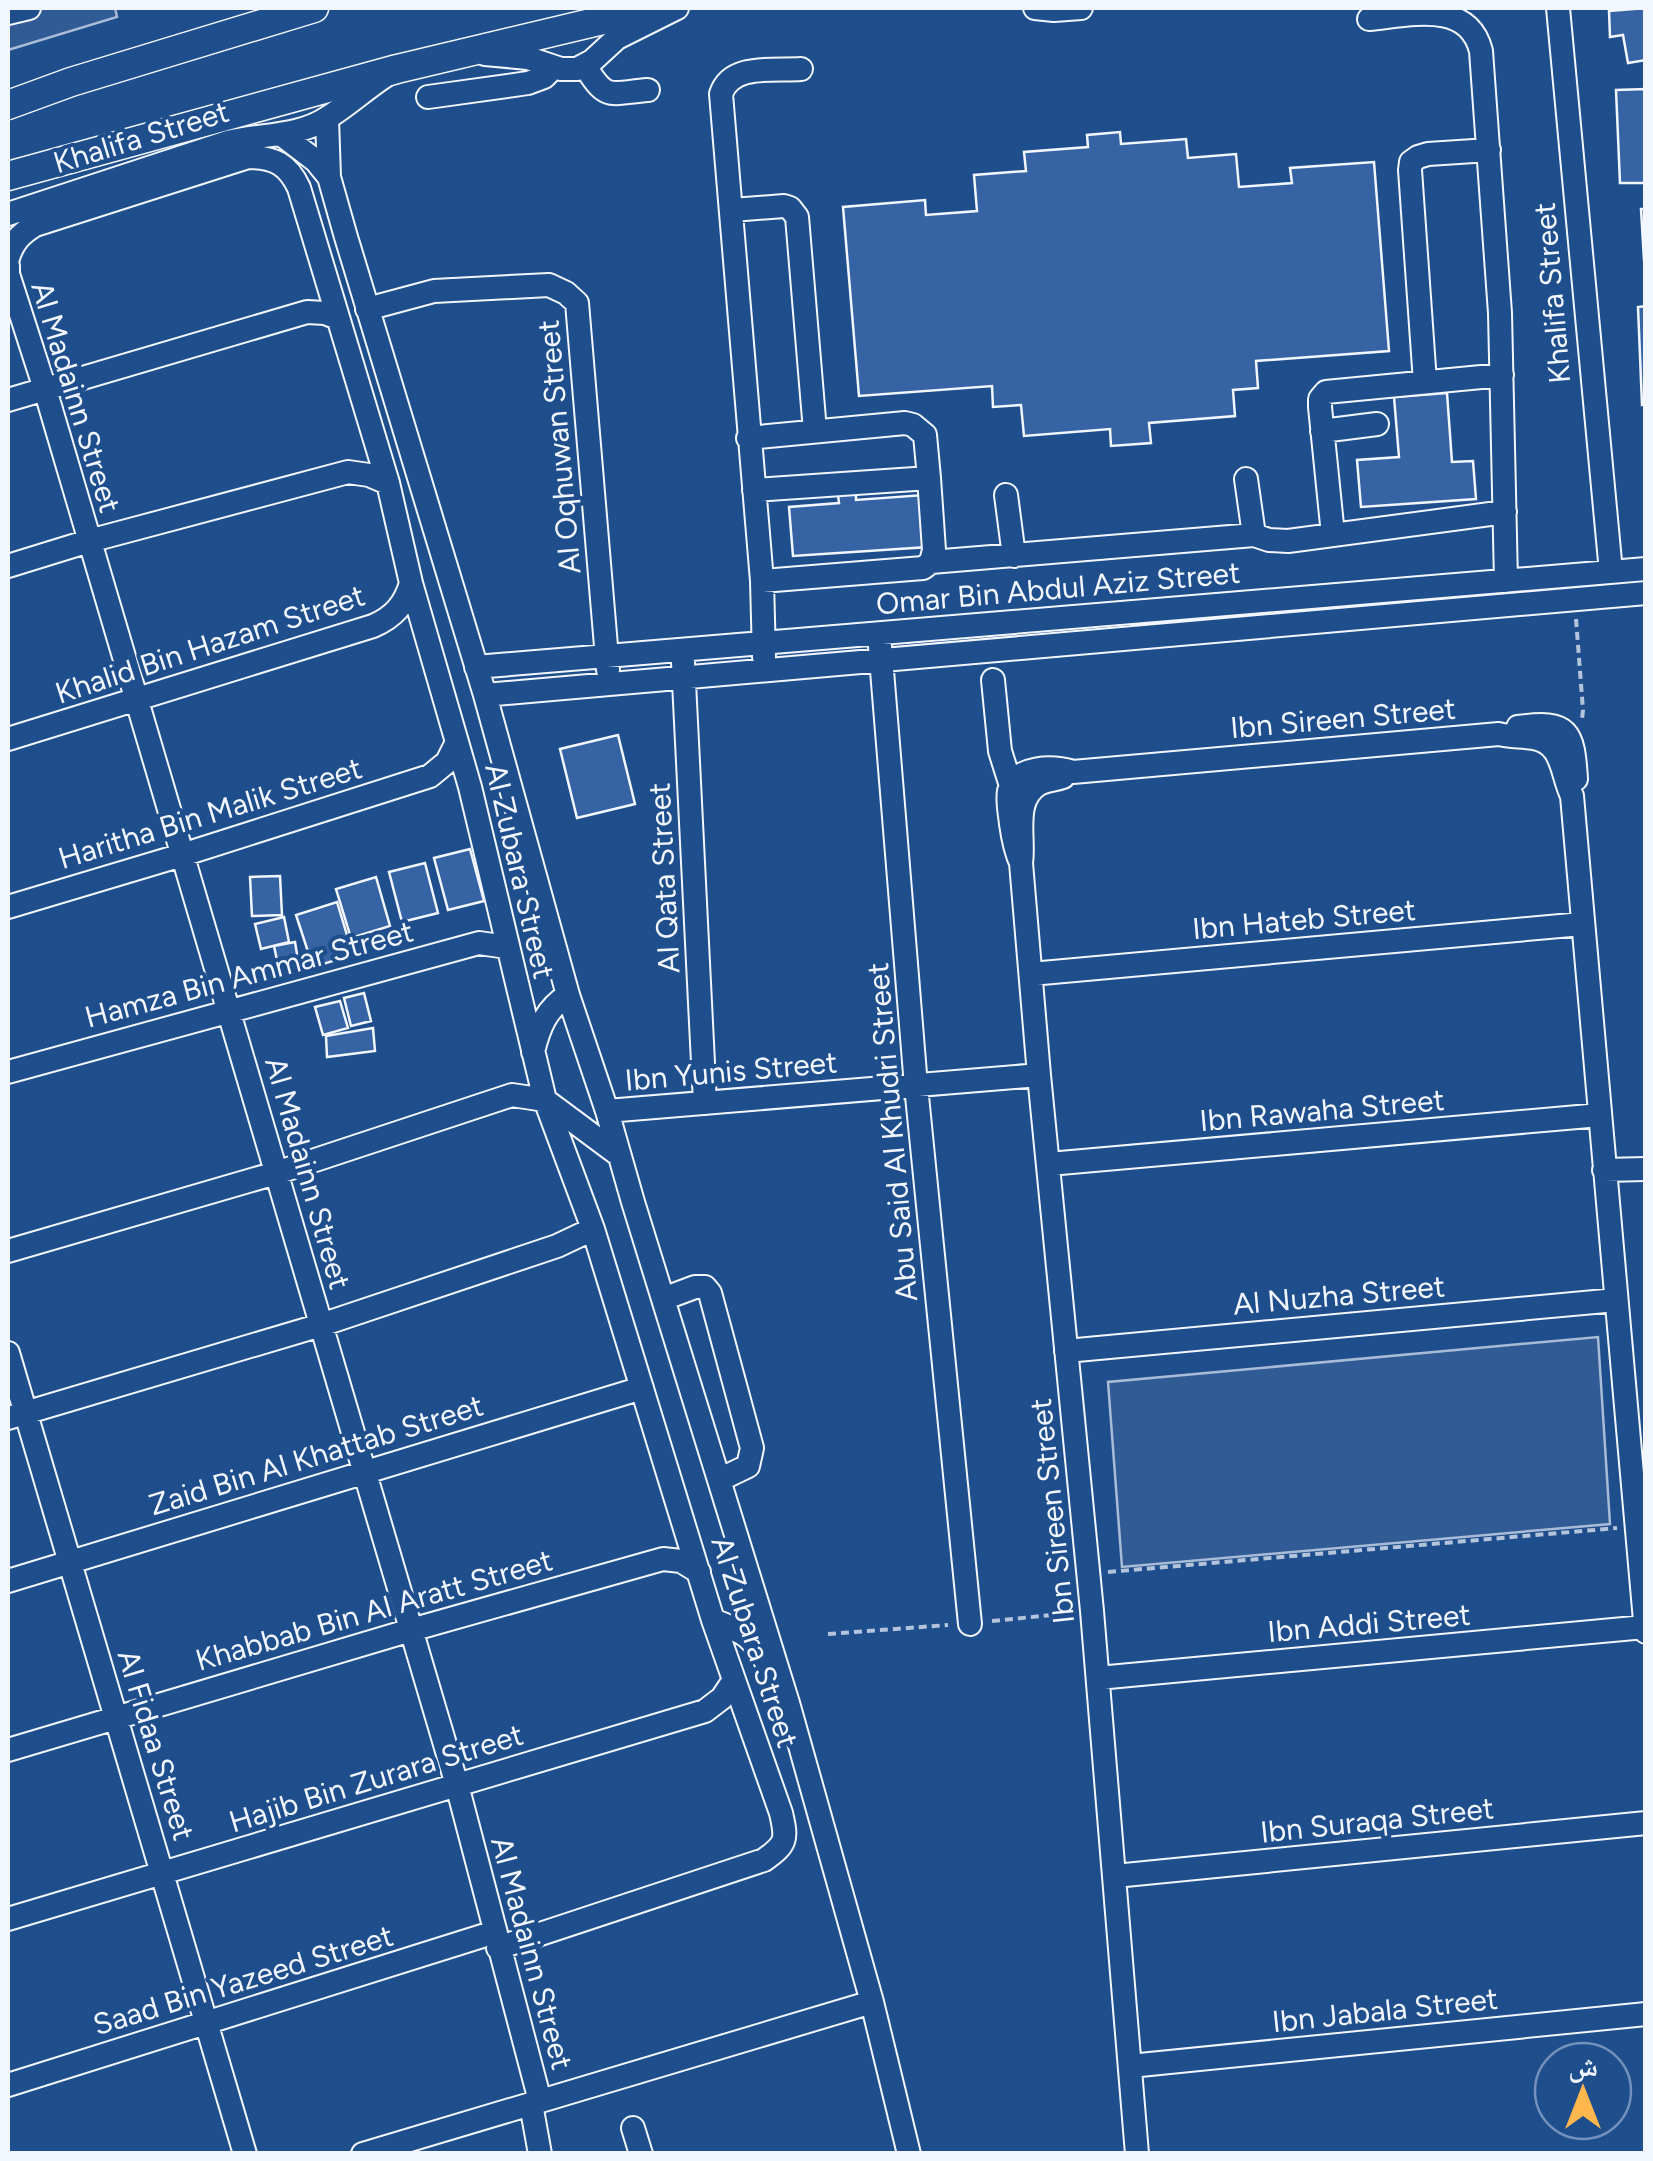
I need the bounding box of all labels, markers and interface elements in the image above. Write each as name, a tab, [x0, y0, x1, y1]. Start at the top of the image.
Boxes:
street label: Khalifa Street	[49, 93, 233, 181]
street label: Khalifa Street	[1526, 201, 1578, 385]
street label: Al Madainn Street	[23, 277, 129, 517]
street label: Al Oqhuwan Street	[529, 318, 589, 576]
street label: Omar Bin Abdul Aziz Street	[874, 554, 1242, 622]
street label: Khalid Bin Hazam Street	[51, 576, 369, 712]
street label: Ibn Sireen Street	[1229, 690, 1457, 746]
street label: Haritha Bin Malik Street	[54, 749, 366, 877]
street label: Al Zubara Street	[477, 760, 563, 982]
street label: Al Qata Street	[641, 782, 687, 974]
street label: Ibn Hateb Street	[1191, 891, 1417, 947]
street label: Hamza Bin Ammar Street	[81, 912, 417, 1036]
street label: Abu Said Al Khudri Street	[859, 961, 925, 1303]
street label: Ibn Yunis Street	[623, 1043, 839, 1099]
street label: Al Madainn Street	[257, 1053, 359, 1293]
street label: Ibn Rawaha Street	[1198, 1081, 1446, 1139]
street label: Al Nuzha Street	[1232, 1267, 1446, 1323]
street label: Zaid Bin Al Khattab Street	[144, 1387, 488, 1523]
street label: Ibn Sireen Street	[1022, 1397, 1082, 1625]
street label: Al Zubara Street	[703, 1532, 807, 1752]
street label: Khabbab Bin Al Aratt Street	[191, 1541, 557, 1679]
street label: Ibn Addi Street	[1266, 1596, 1472, 1650]
street label: Al Fidaa Street	[109, 1645, 203, 1845]
street label: Hajib Bin Zurara Street	[224, 1716, 528, 1840]
street label: Ibn Suraqa Street	[1258, 1789, 1496, 1851]
street label: Al Madainn Street	[483, 1832, 581, 2074]
street label: Saad Bin Yazeed Street	[89, 1917, 397, 2043]
street label: Ibn Jabala Street	[1270, 1980, 1500, 2040]
north arrow	[1533, 2041, 1633, 2141]
text: ش	[1568, 2049, 1598, 2083]

